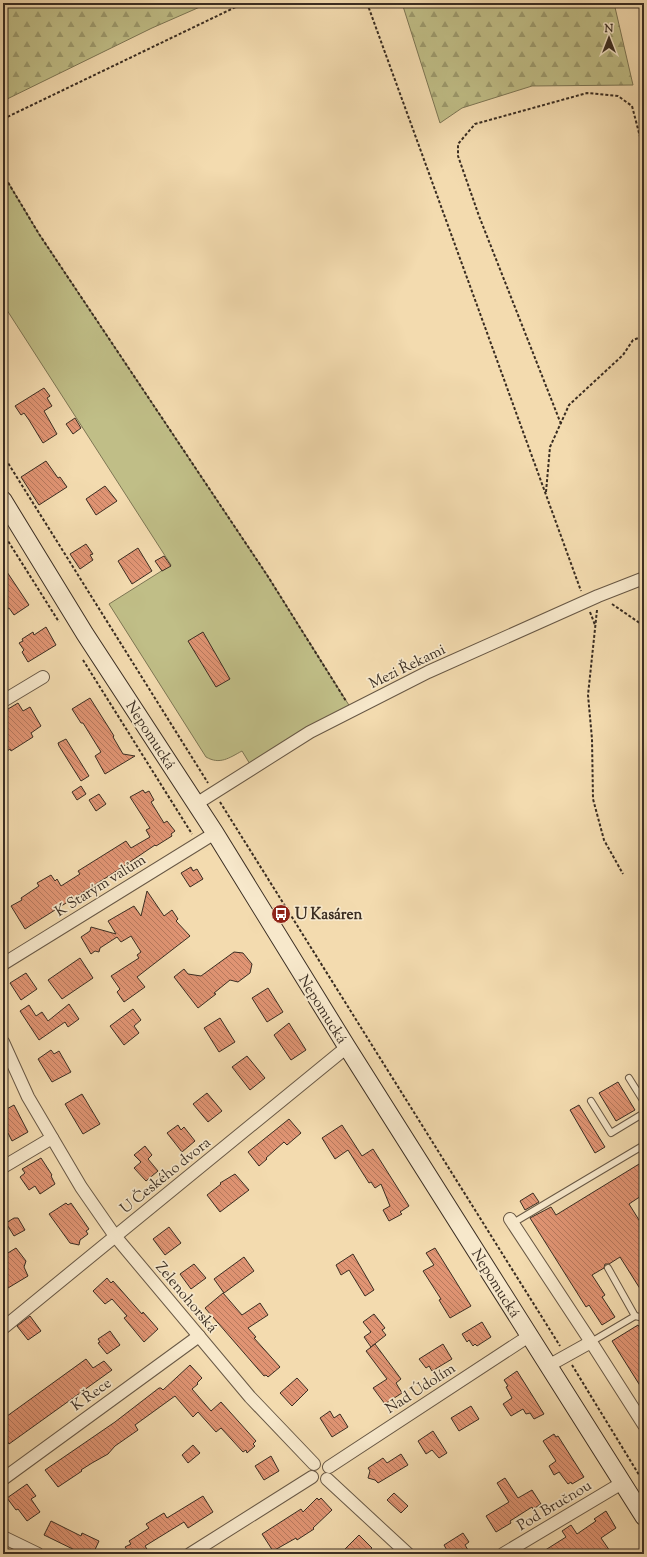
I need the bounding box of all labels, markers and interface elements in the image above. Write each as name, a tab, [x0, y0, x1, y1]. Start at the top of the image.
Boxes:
north arrow	[589, 18, 629, 58]
text: N	[604, 21, 614, 37]
street label: Mezi Řekami	[365, 639, 449, 695]
street label: Nepomucká	[120, 697, 180, 774]
street label: K Starým valům	[51, 850, 151, 923]
bus stop icon: U Kasáren	[270, 903, 292, 925]
place label: U Kasáren	[295, 905, 362, 926]
street label: Nepomucká	[292, 971, 351, 1048]
street label: U Českého dvora	[115, 1132, 216, 1219]
street label: Nepomucká	[465, 1245, 524, 1322]
street label: Zelenohorská	[150, 1258, 222, 1338]
street label: Nad Údolím	[381, 1357, 460, 1420]
street label: K Řece	[67, 1373, 116, 1417]
street label: Pod Bručnou	[513, 1476, 596, 1537]

